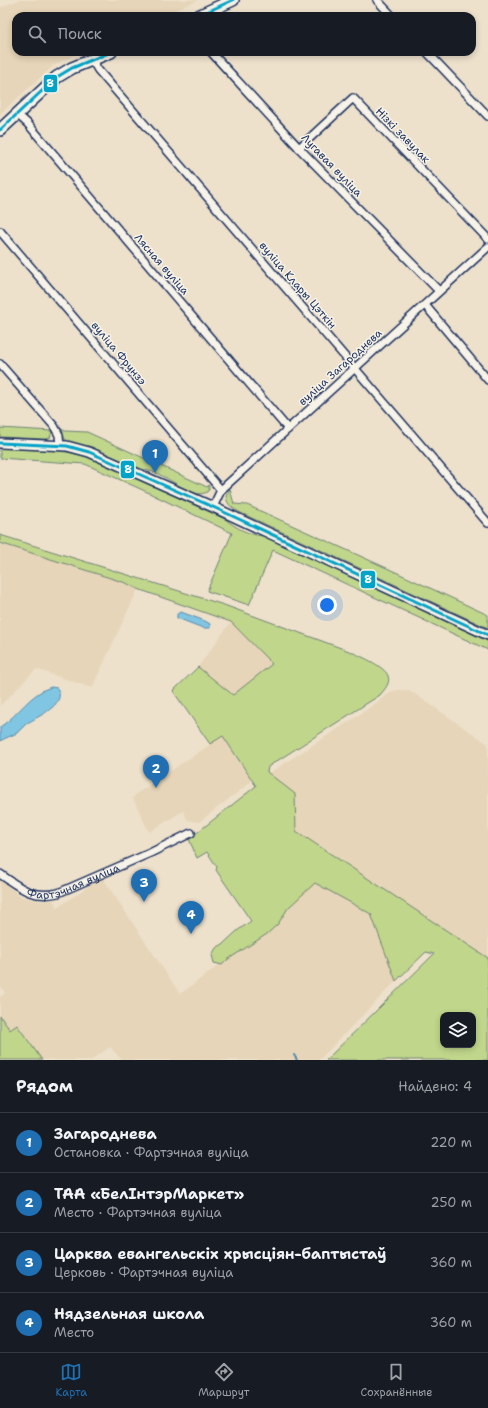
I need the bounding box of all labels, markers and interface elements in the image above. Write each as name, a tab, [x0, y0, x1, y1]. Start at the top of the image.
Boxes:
search box	[12, 12, 476, 56]
icon: search	[26, 23, 48, 45]
text: Поиск	[58, 24, 102, 44]
line badge: 8	[43, 74, 58, 93]
text: 8	[46, 76, 54, 91]
street label: Нізкі завулак	[372, 104, 433, 167]
street label: Лугавая вуліца	[298, 131, 366, 200]
street label: Лясная вуліца	[131, 230, 193, 298]
street label: вуліца Клары Цэткін	[256, 239, 340, 332]
street label: вуліца Фрунзэ	[88, 318, 150, 388]
street label: вуліца Загароднева	[295, 326, 385, 409]
pin: 1	[142, 440, 168, 473]
line badge: 8	[120, 460, 135, 479]
text: 8	[124, 462, 132, 477]
line badge: 8	[360, 570, 376, 589]
text: 8	[364, 572, 372, 587]
your location	[317, 595, 337, 615]
pin: 2	[143, 755, 169, 788]
street label: Фартэчная вуліца	[25, 860, 122, 903]
pin: 3	[131, 869, 157, 902]
pin: 4	[178, 901, 204, 934]
map controls	[440, 1012, 476, 1048]
button: layers	[440, 1012, 476, 1048]
text: Рядом	[16, 1075, 73, 1097]
text: Найдено: 4	[398, 1078, 472, 1095]
text: Загароднева	[54, 1124, 157, 1144]
text: 1	[26, 1134, 32, 1151]
text: 220 m	[430, 1134, 472, 1151]
text: Остановка · Фартэчная вуліца	[54, 1144, 249, 1161]
text: ТАА «БелІнтэрМаркет»	[54, 1184, 244, 1204]
text: 2	[24, 1194, 34, 1211]
text: 250 m	[431, 1194, 472, 1211]
text: Место · Фартэчная вуліца	[54, 1204, 222, 1221]
text: Царква евангельскіх хрысціян-баптыстаў	[54, 1244, 386, 1264]
text: 3	[24, 1254, 34, 1271]
text: 360 m	[430, 1254, 472, 1271]
text: Церковь · Фартэчная вуліца	[54, 1264, 233, 1281]
text: Нядзельная школа	[54, 1304, 204, 1324]
text: 4	[24, 1314, 34, 1331]
text: 360 m	[430, 1314, 472, 1331]
text: Место	[54, 1324, 94, 1341]
tab: Карта	[56, 1361, 87, 1400]
tab: Маршрут	[198, 1361, 249, 1400]
tab: Сохранённые	[361, 1361, 432, 1400]

